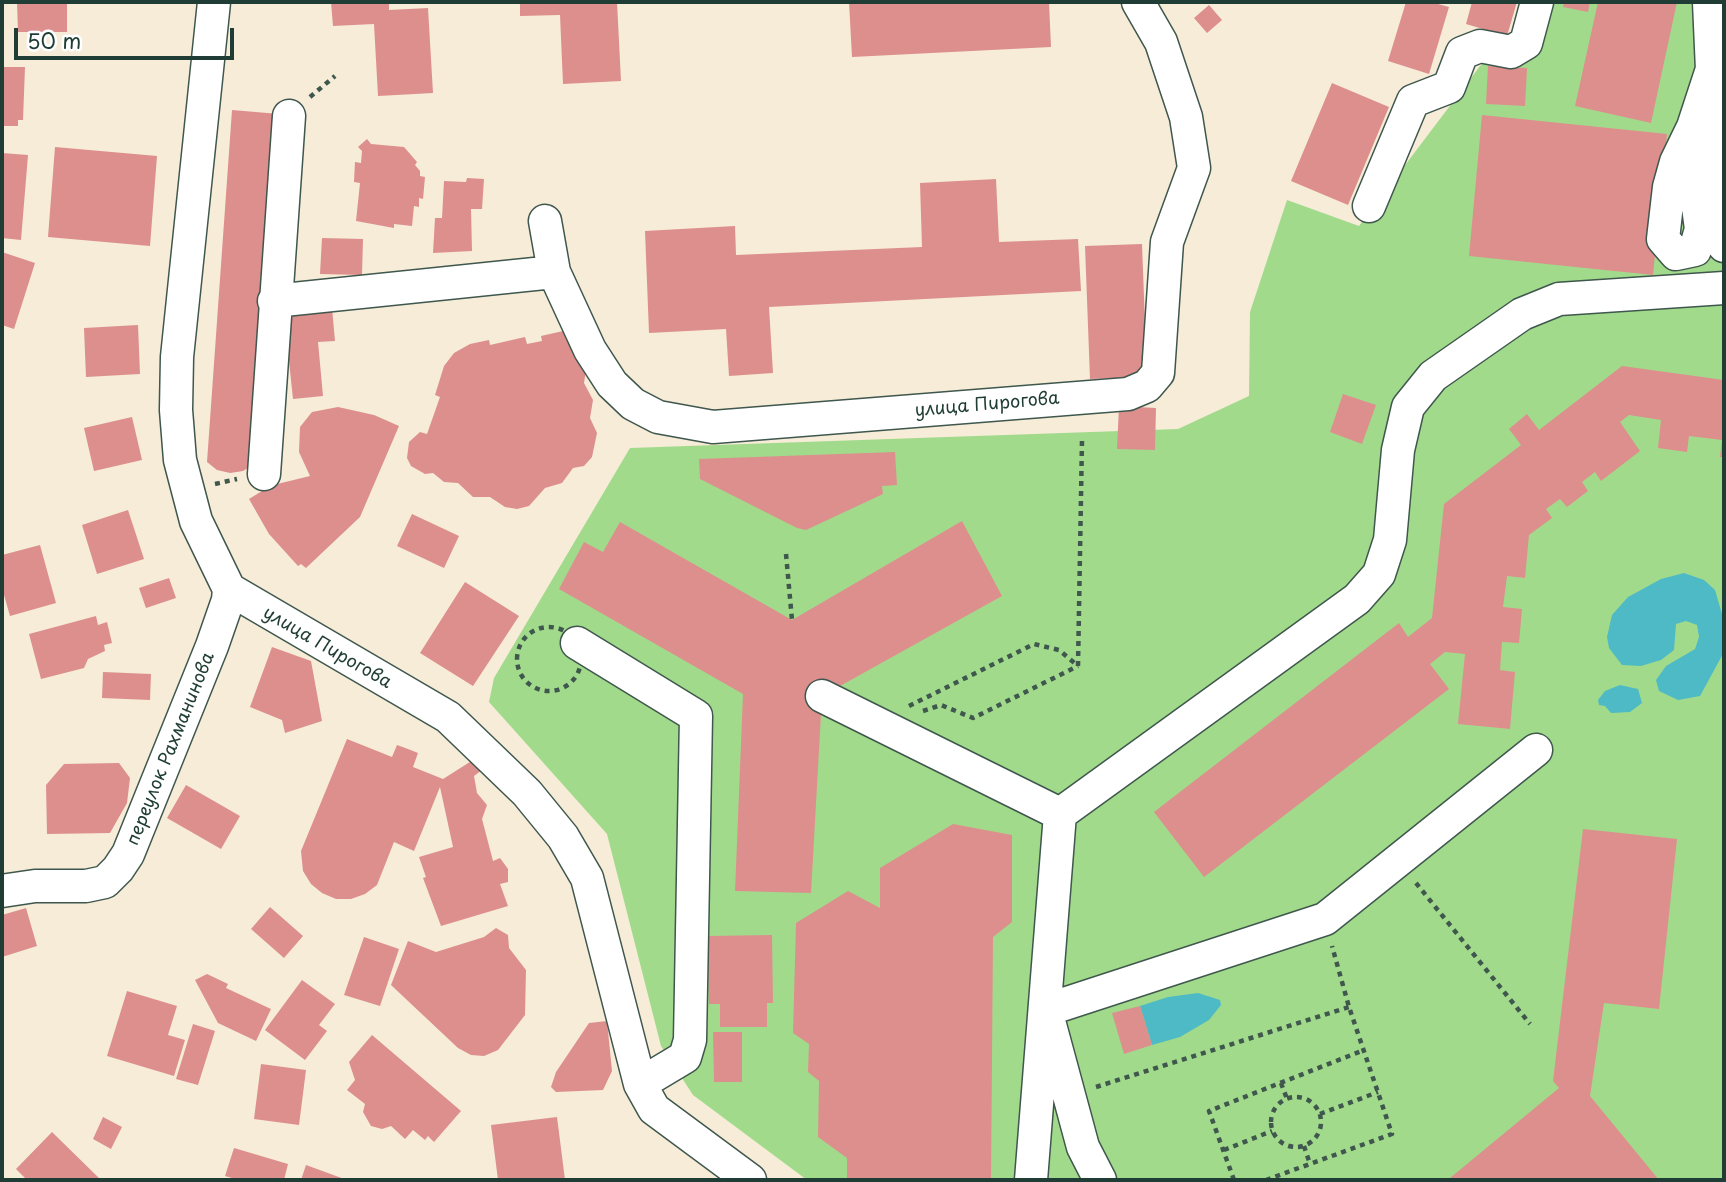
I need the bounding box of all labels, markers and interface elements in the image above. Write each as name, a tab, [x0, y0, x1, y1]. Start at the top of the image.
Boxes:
scale bar	[18, 14, 238, 58]
text: 50 m	[27, 24, 81, 56]
street label: улица Пирогова	[914, 388, 1060, 422]
street label: улица Пирогова	[259, 602, 395, 694]
street label: переулок Рахманинова	[122, 649, 220, 849]

